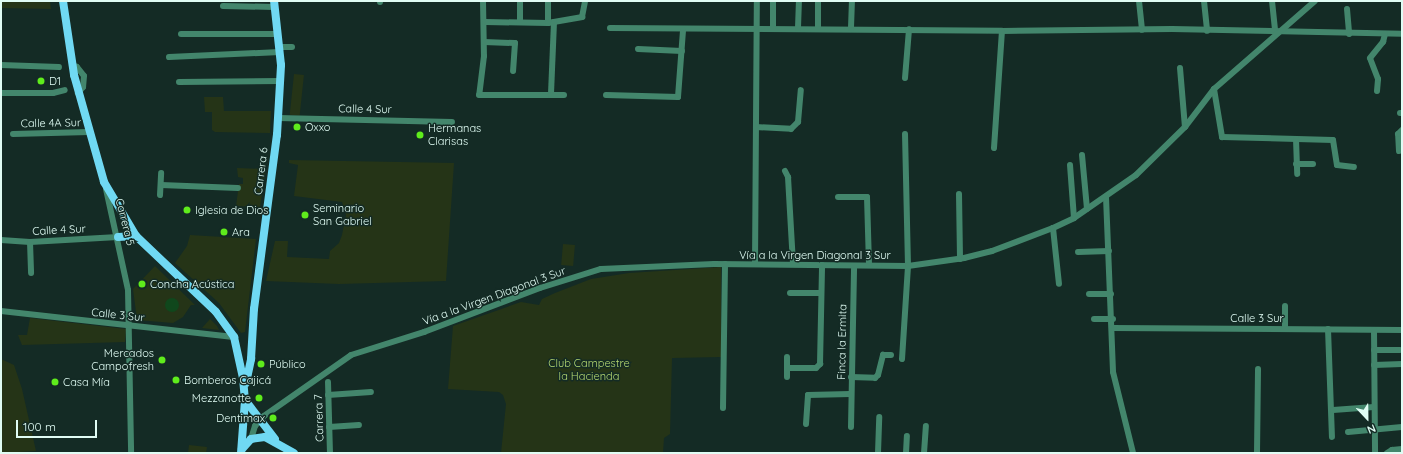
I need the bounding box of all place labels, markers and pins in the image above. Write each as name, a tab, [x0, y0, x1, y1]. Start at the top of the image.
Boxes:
place label: D1	[49, 74, 61, 88]
marker: D1	[36, 76, 46, 86]
place label: Oxxo	[305, 120, 330, 134]
marker: Oxxo	[292, 122, 302, 132]
place label: Hermanas Clarisas	[428, 122, 481, 148]
marker: Hermanas Clarisas	[415, 130, 425, 140]
place label: Seminario San Gabriel	[313, 202, 372, 228]
place label: Iglesia de Dios	[195, 203, 268, 217]
marker: Iglesia de Dios	[182, 205, 192, 215]
marker: Seminario San Gabriel	[300, 210, 310, 220]
place label: Ara	[232, 225, 250, 239]
marker: Ara	[219, 227, 229, 237]
place label: Concha Acústica	[150, 277, 234, 291]
marker: Concha Acústica	[137, 279, 147, 289]
place label: Mercados Campofresh	[91, 347, 154, 373]
marker: Mercados Campofresh	[157, 355, 167, 365]
place label: Público	[269, 357, 306, 371]
marker: Público	[256, 359, 266, 369]
place label: Bomberos Cajicá	[184, 373, 271, 387]
place label: Casa Mía	[63, 375, 110, 389]
marker: Bomberos Cajicá	[171, 375, 181, 385]
marker: Casa Mía	[50, 377, 60, 387]
place label: Mezzanotte	[192, 391, 251, 405]
marker: Mezzanotte	[254, 393, 264, 403]
place label: Dentimax	[216, 411, 265, 425]
marker: Dentimax	[268, 413, 278, 423]

